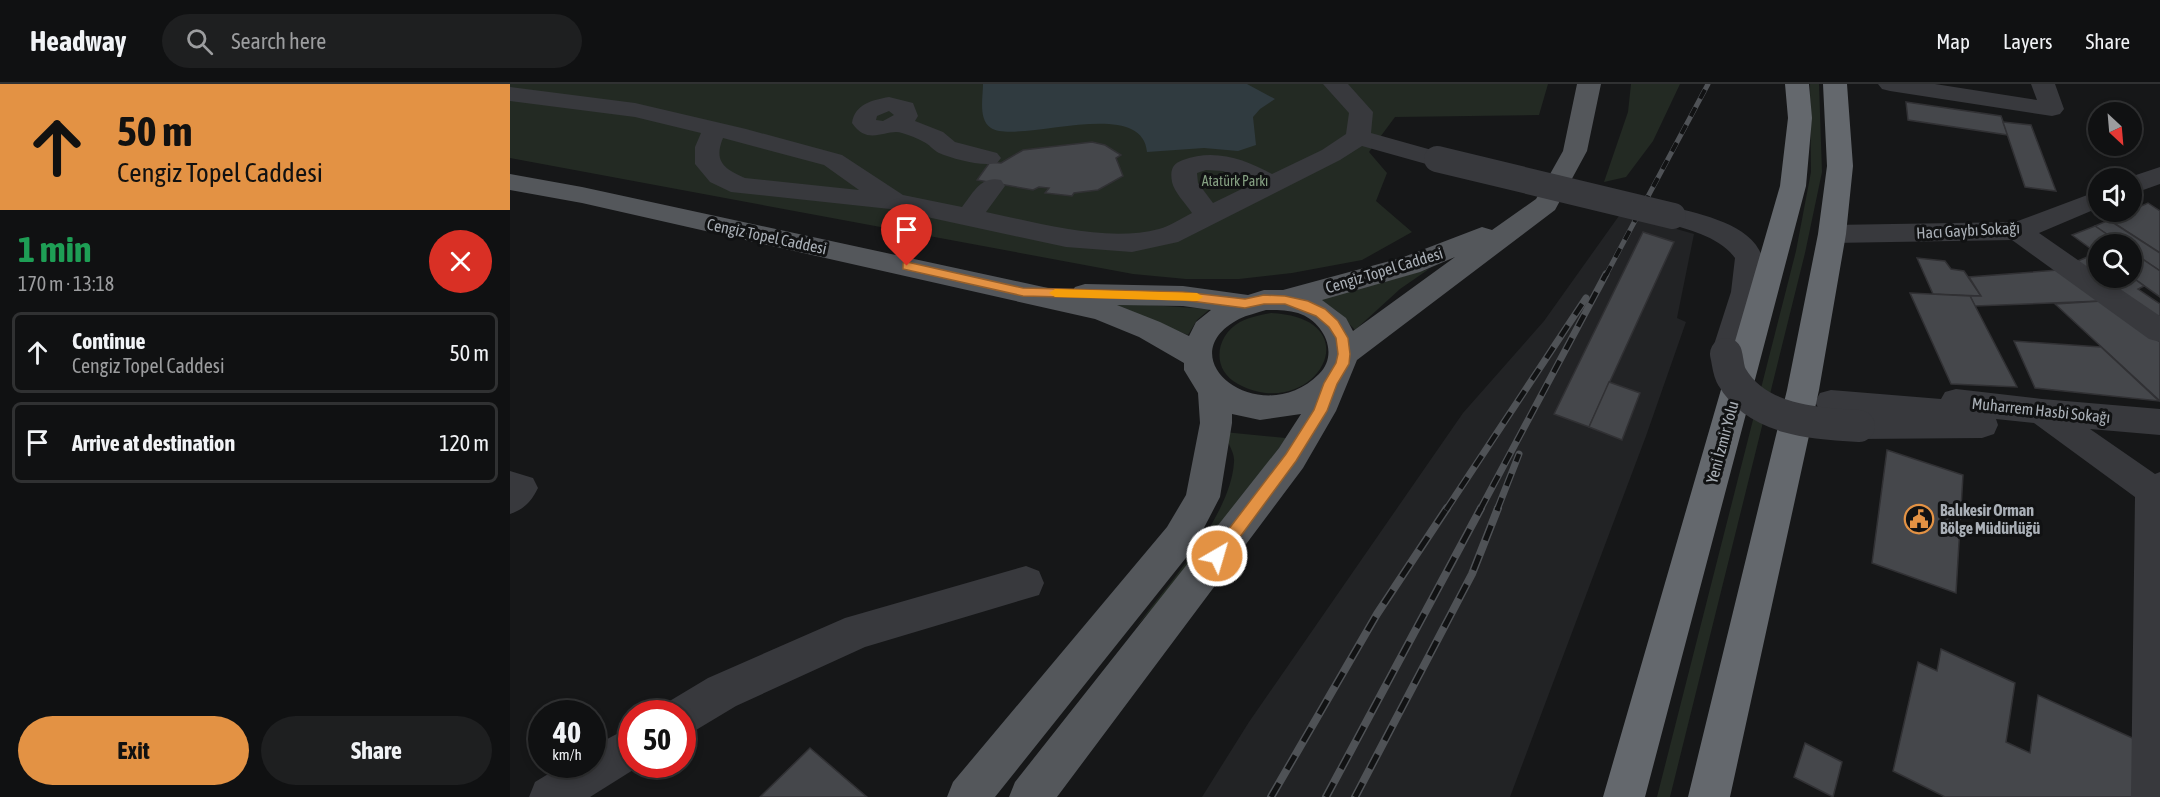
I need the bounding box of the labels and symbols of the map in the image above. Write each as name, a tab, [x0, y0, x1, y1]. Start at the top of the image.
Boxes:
north arrow	[2088, 102, 2142, 156]
park label: Atatürk Parkı	[1202, 173, 1268, 189]
pin	[881, 204, 932, 266]
street label: Cengiz Topel Caddesi	[705, 215, 829, 258]
street label: Hacı Gaybı Sokağı	[1916, 218, 2020, 243]
street label: Cengiz Topel Caddesi	[1323, 244, 1445, 297]
street label: Muharrem Hasbi Sokağı	[1971, 394, 2111, 427]
street label: Yeni İzmir Yolu	[1702, 399, 1742, 485]
place label: Balıkesir Orman Bölge Müdürlüğü	[1940, 501, 2040, 537]
public building icon: Balıkesir Orman Bölge Müdürlüğü	[1903, 503, 1935, 535]
position arrow	[1185, 524, 1249, 588]
speed limit sign: 50	[618, 700, 696, 778]

